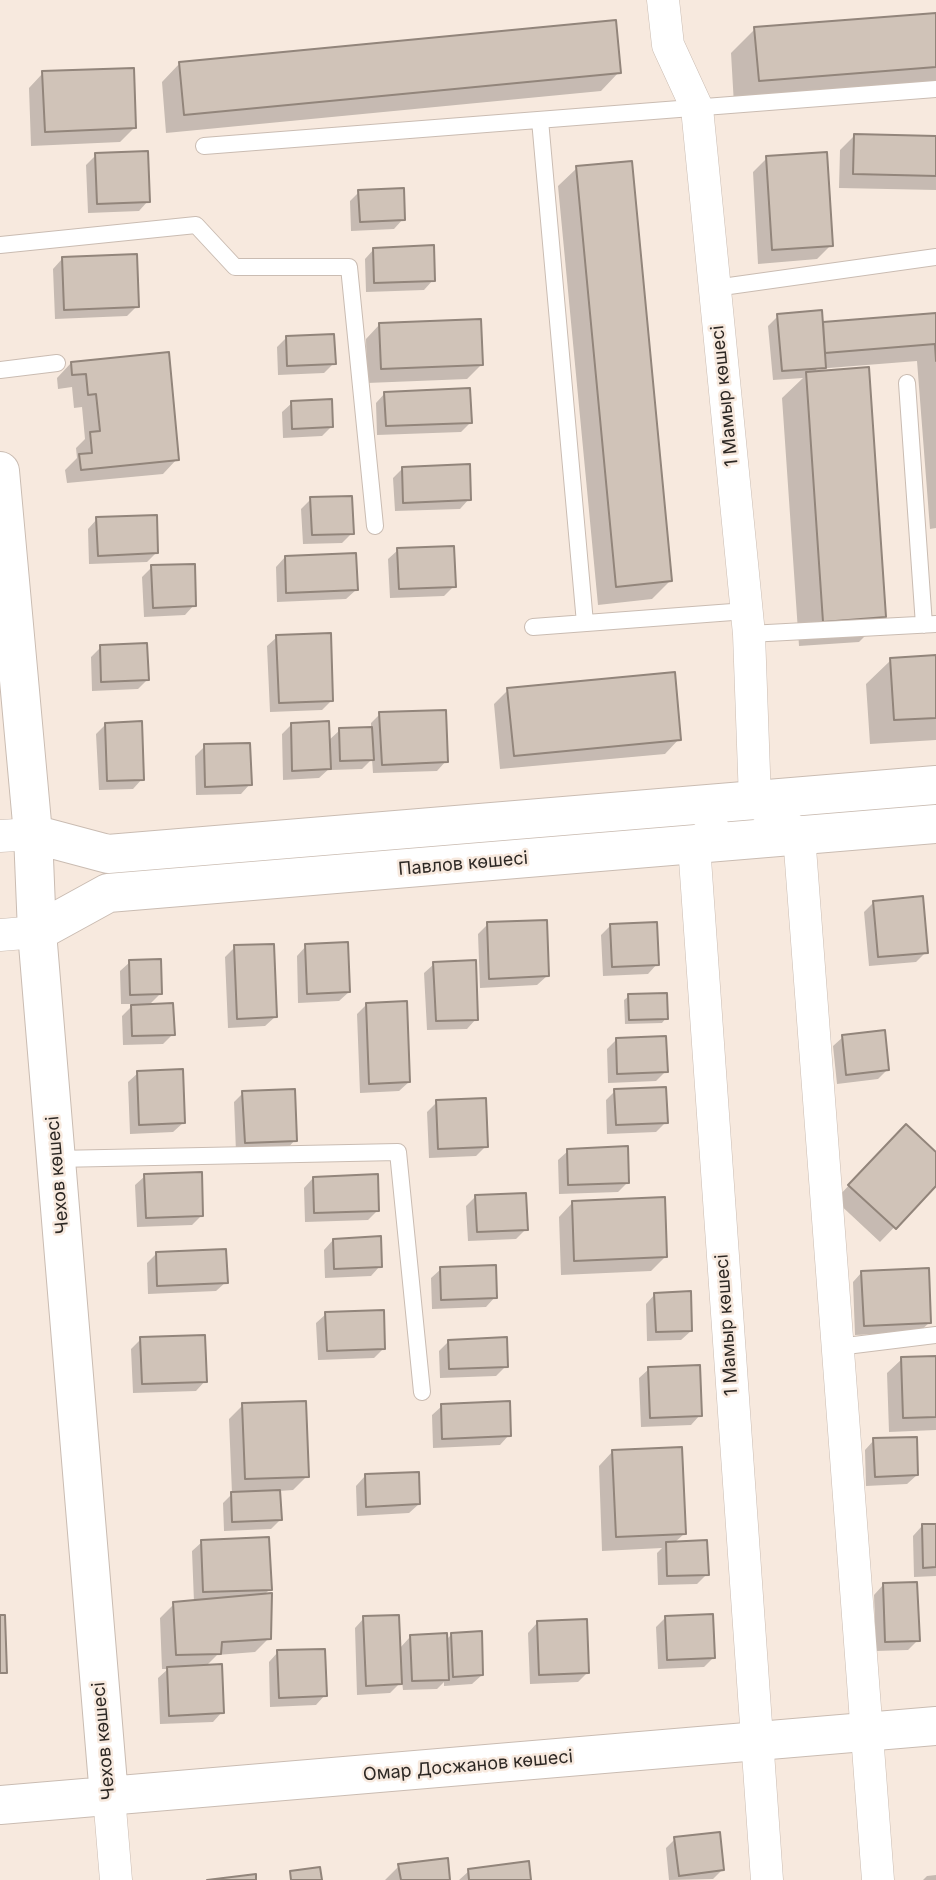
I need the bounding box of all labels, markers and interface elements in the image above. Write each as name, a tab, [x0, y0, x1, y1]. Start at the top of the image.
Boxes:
street label: 1 Мамыр көшесі	[707, 324, 743, 468]
street label: Павлов көшесі	[397, 848, 529, 880]
street label: Чехов көшесі	[42, 1115, 74, 1235]
street label: 1 Мамыр көшесі	[711, 1253, 743, 1397]
street label: Чехов көшесі	[88, 1681, 120, 1801]
street label: Омар Досжанов көшесі	[362, 1746, 574, 1786]

